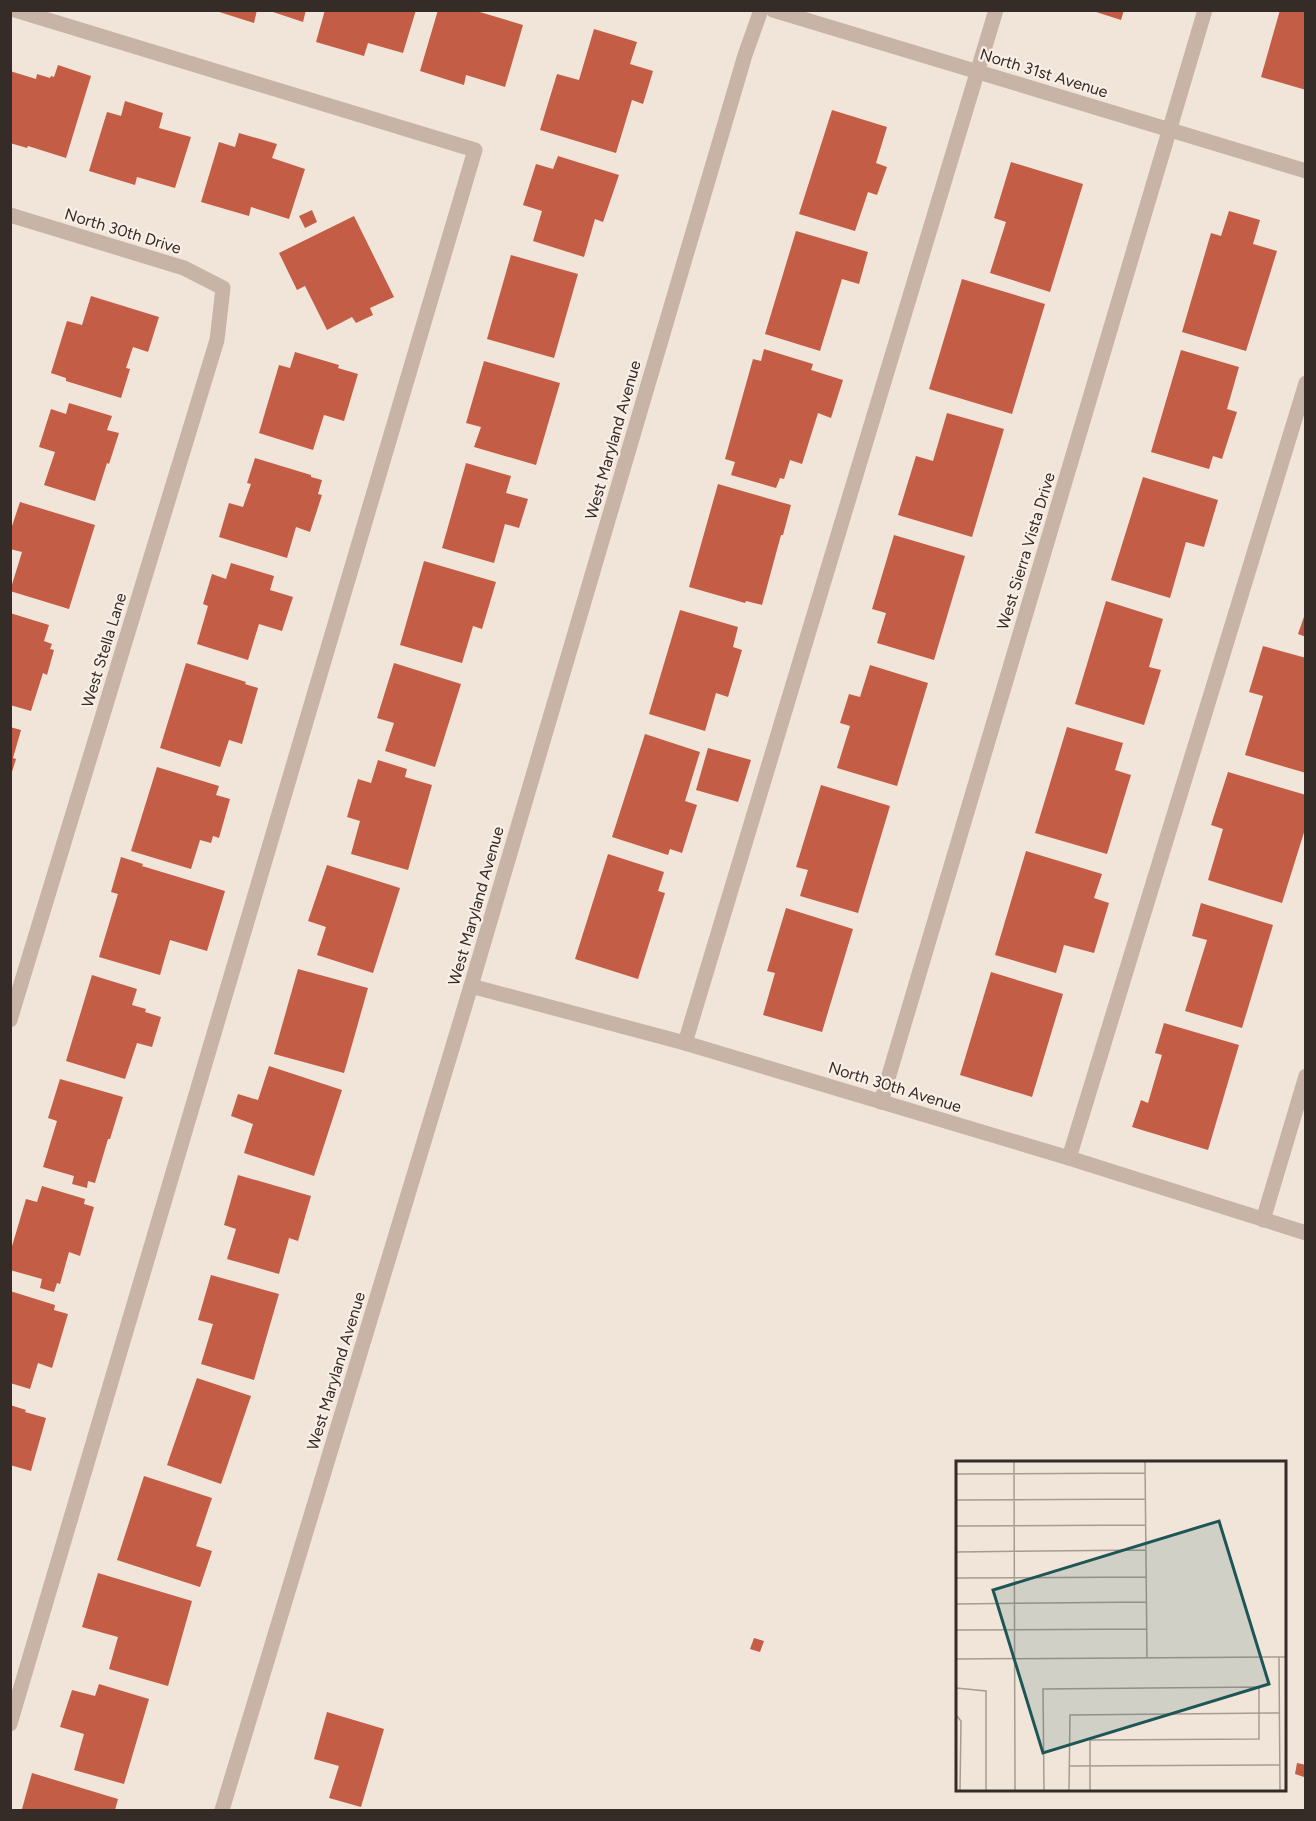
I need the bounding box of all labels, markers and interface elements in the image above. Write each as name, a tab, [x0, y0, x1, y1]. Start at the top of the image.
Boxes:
street label: North 31st Avenue	[978, 44, 1111, 102]
street label: North 30th Drive	[62, 204, 184, 258]
street label: West Maryland Avenue	[581, 358, 645, 522]
street label: West Sierra Vista Drive	[993, 470, 1059, 632]
street label: West Stella Lane	[78, 590, 131, 710]
street label: West Maryland Avenue	[444, 824, 508, 988]
street label: North 30th Avenue	[826, 1058, 964, 1116]
street label: West Maryland Avenue	[303, 1289, 369, 1452]
inset map	[956, 1461, 1286, 1791]

